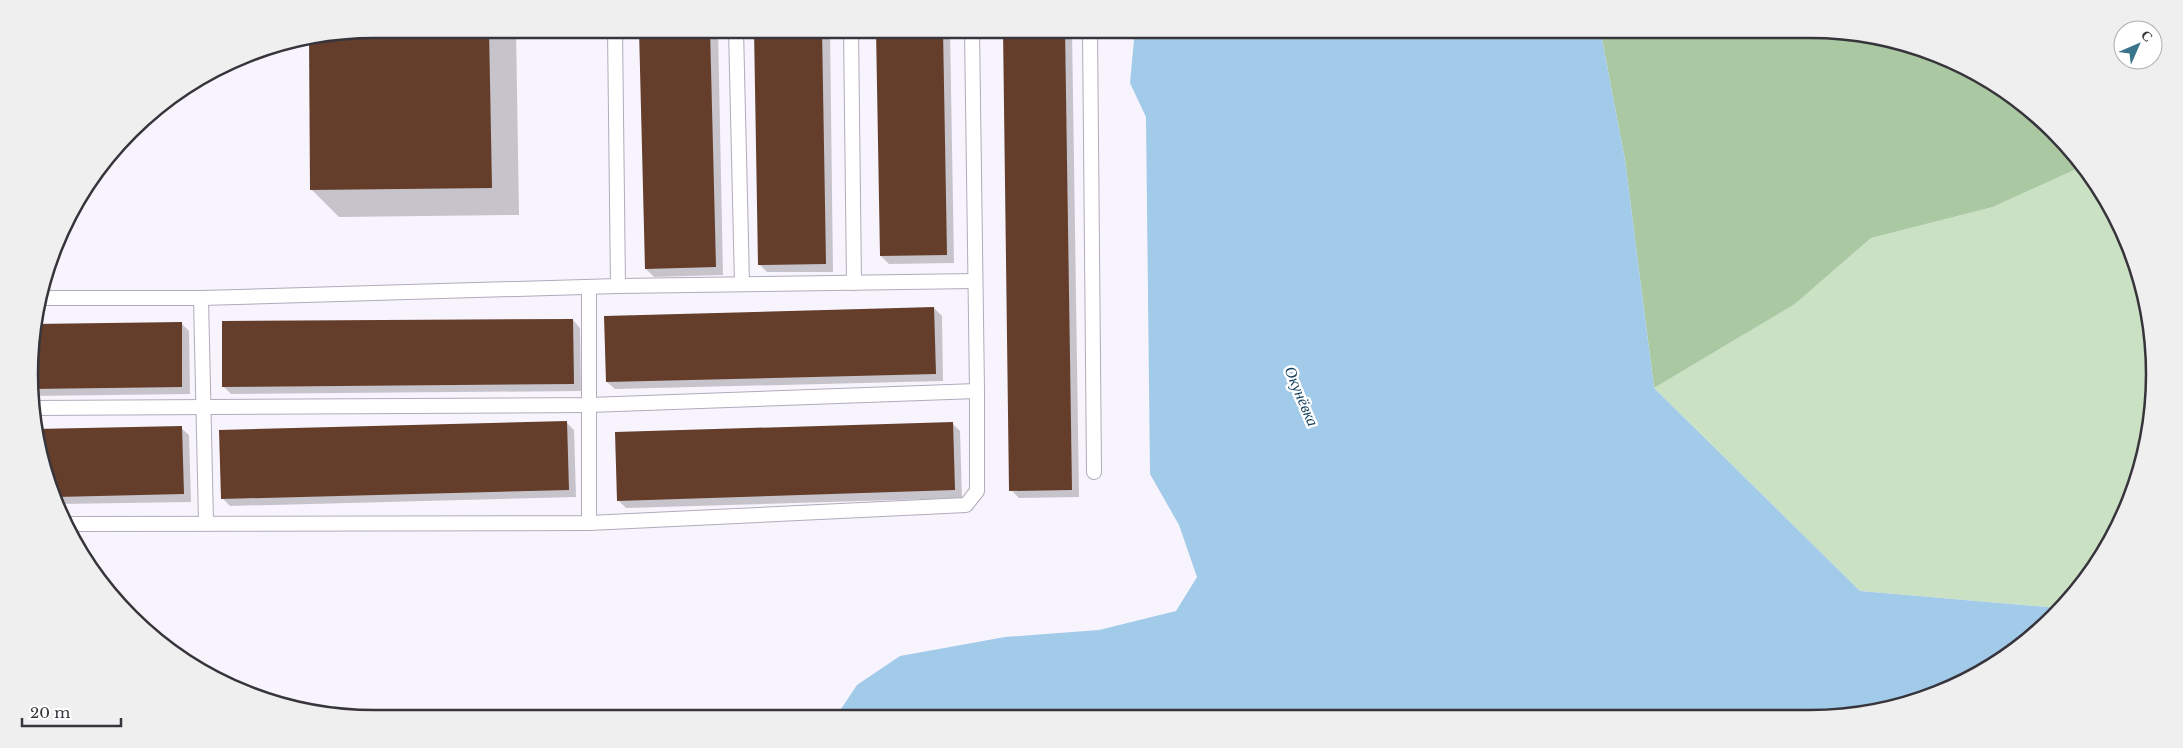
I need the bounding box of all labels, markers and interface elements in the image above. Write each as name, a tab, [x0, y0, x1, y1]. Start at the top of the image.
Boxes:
north arrow	[2113, 20, 2163, 70]
text: С	[2137, 26, 2157, 46]
water label: Окунёвка	[1280, 363, 1324, 429]
scale bar	[22, 696, 121, 728]
text: 20 m	[30, 703, 70, 722]

